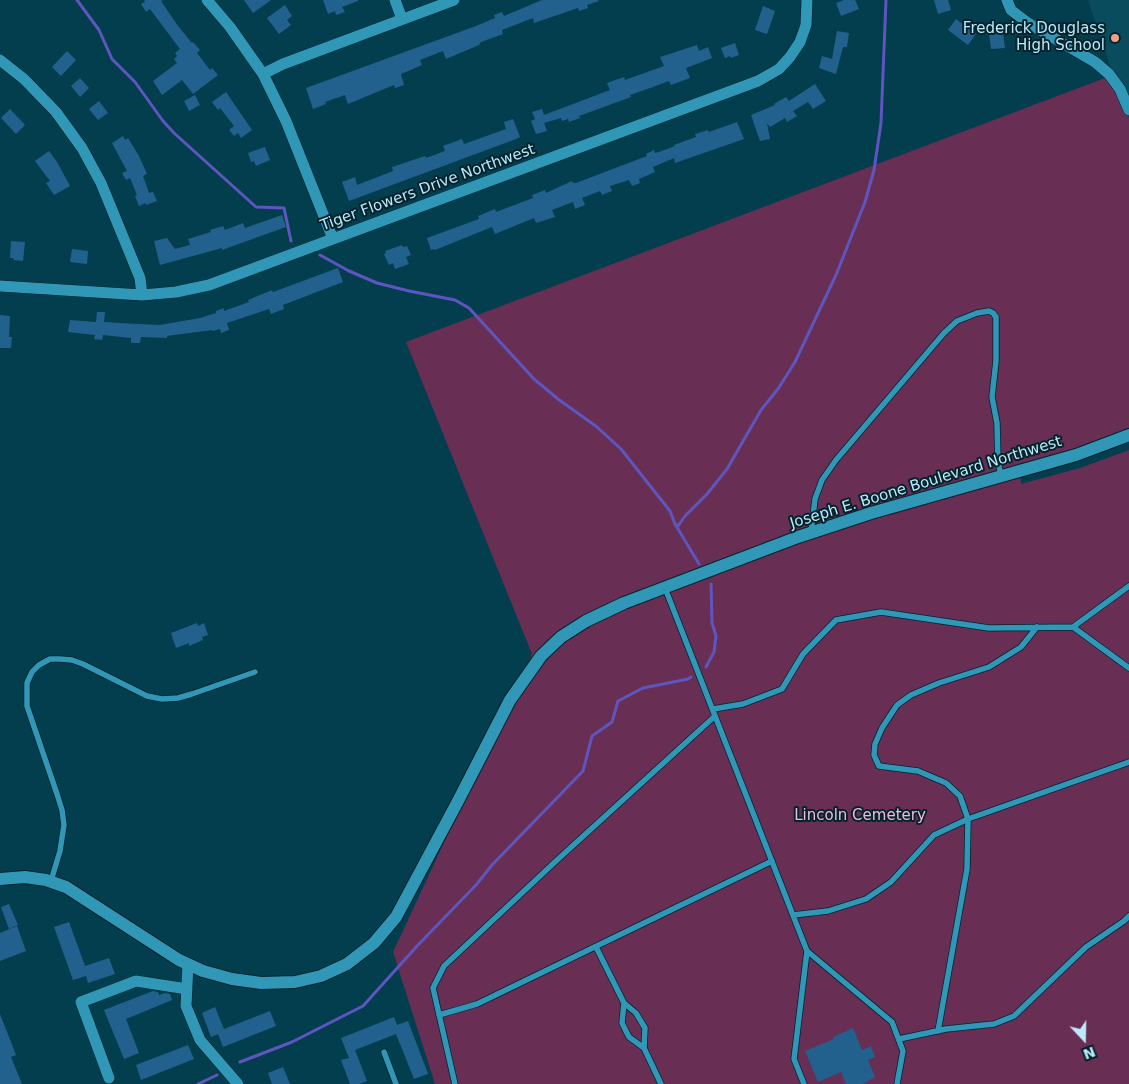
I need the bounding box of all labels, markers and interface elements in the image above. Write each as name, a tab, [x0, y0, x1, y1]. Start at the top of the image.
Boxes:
place label: Frederick Douglass High School	[963, 20, 1105, 55]
marker: Frederick Douglass High School	[1109, 32, 1121, 44]
street label: Tiger Flowers Drive Northwest	[318, 141, 538, 235]
street label: Joseph E. Boone Boulevard Northwest	[788, 433, 1064, 533]
park label: Lincoln Cemetery	[794, 807, 926, 825]
north arrow	[1059, 1014, 1109, 1064]
text: N	[1081, 1043, 1098, 1063]

